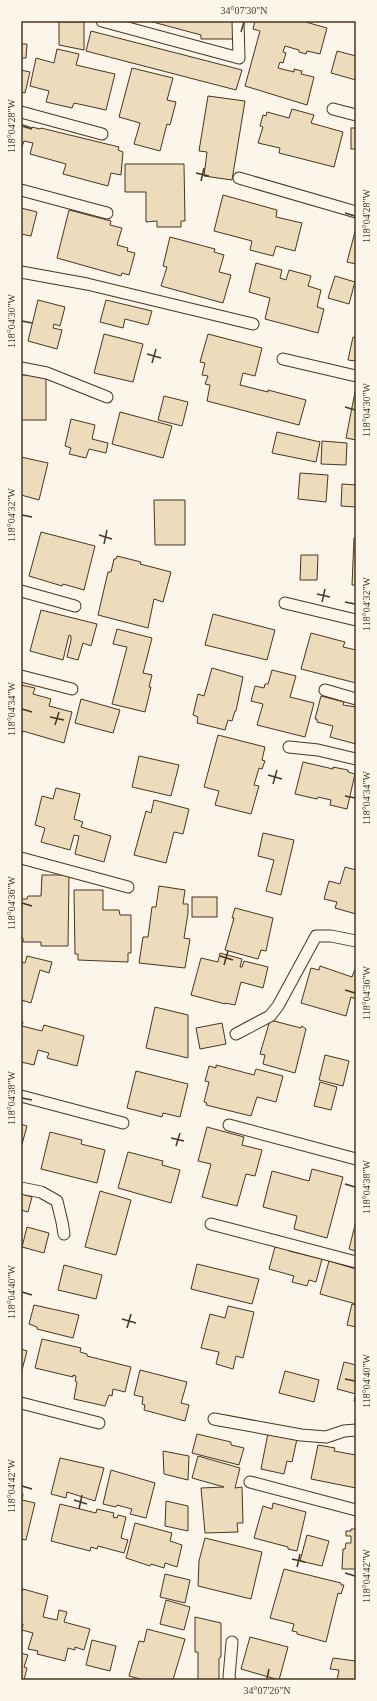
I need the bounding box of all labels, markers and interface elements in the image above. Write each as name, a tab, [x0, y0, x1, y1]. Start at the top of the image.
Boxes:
text: 34°07'30"N	[220, 5, 268, 16]
text: 118°04'28"W	[6, 98, 17, 153]
text: 118°04'28"W	[361, 188, 372, 243]
text: 118°04'30"W	[6, 293, 17, 348]
text: 118°04'30"W	[361, 382, 372, 437]
text: 118°04'32"W	[6, 487, 17, 542]
text: 118°04'32"W	[361, 576, 372, 631]
text: 118°04'34"W	[6, 681, 17, 736]
text: 118°04'34"W	[361, 770, 372, 825]
text: 118°04'36"W	[6, 875, 17, 930]
text: 118°04'36"W	[361, 965, 372, 1020]
text: 118°04'38"W	[6, 1070, 17, 1125]
text: 118°04'38"W	[361, 1159, 372, 1214]
text: 118°04'40"W	[6, 1264, 17, 1319]
text: 118°04'40"W	[361, 1353, 372, 1408]
text: 118°04'42"W	[6, 1458, 17, 1513]
text: 118°04'42"W	[361, 1548, 372, 1603]
text: 34°07'26"N	[243, 1685, 291, 1696]

